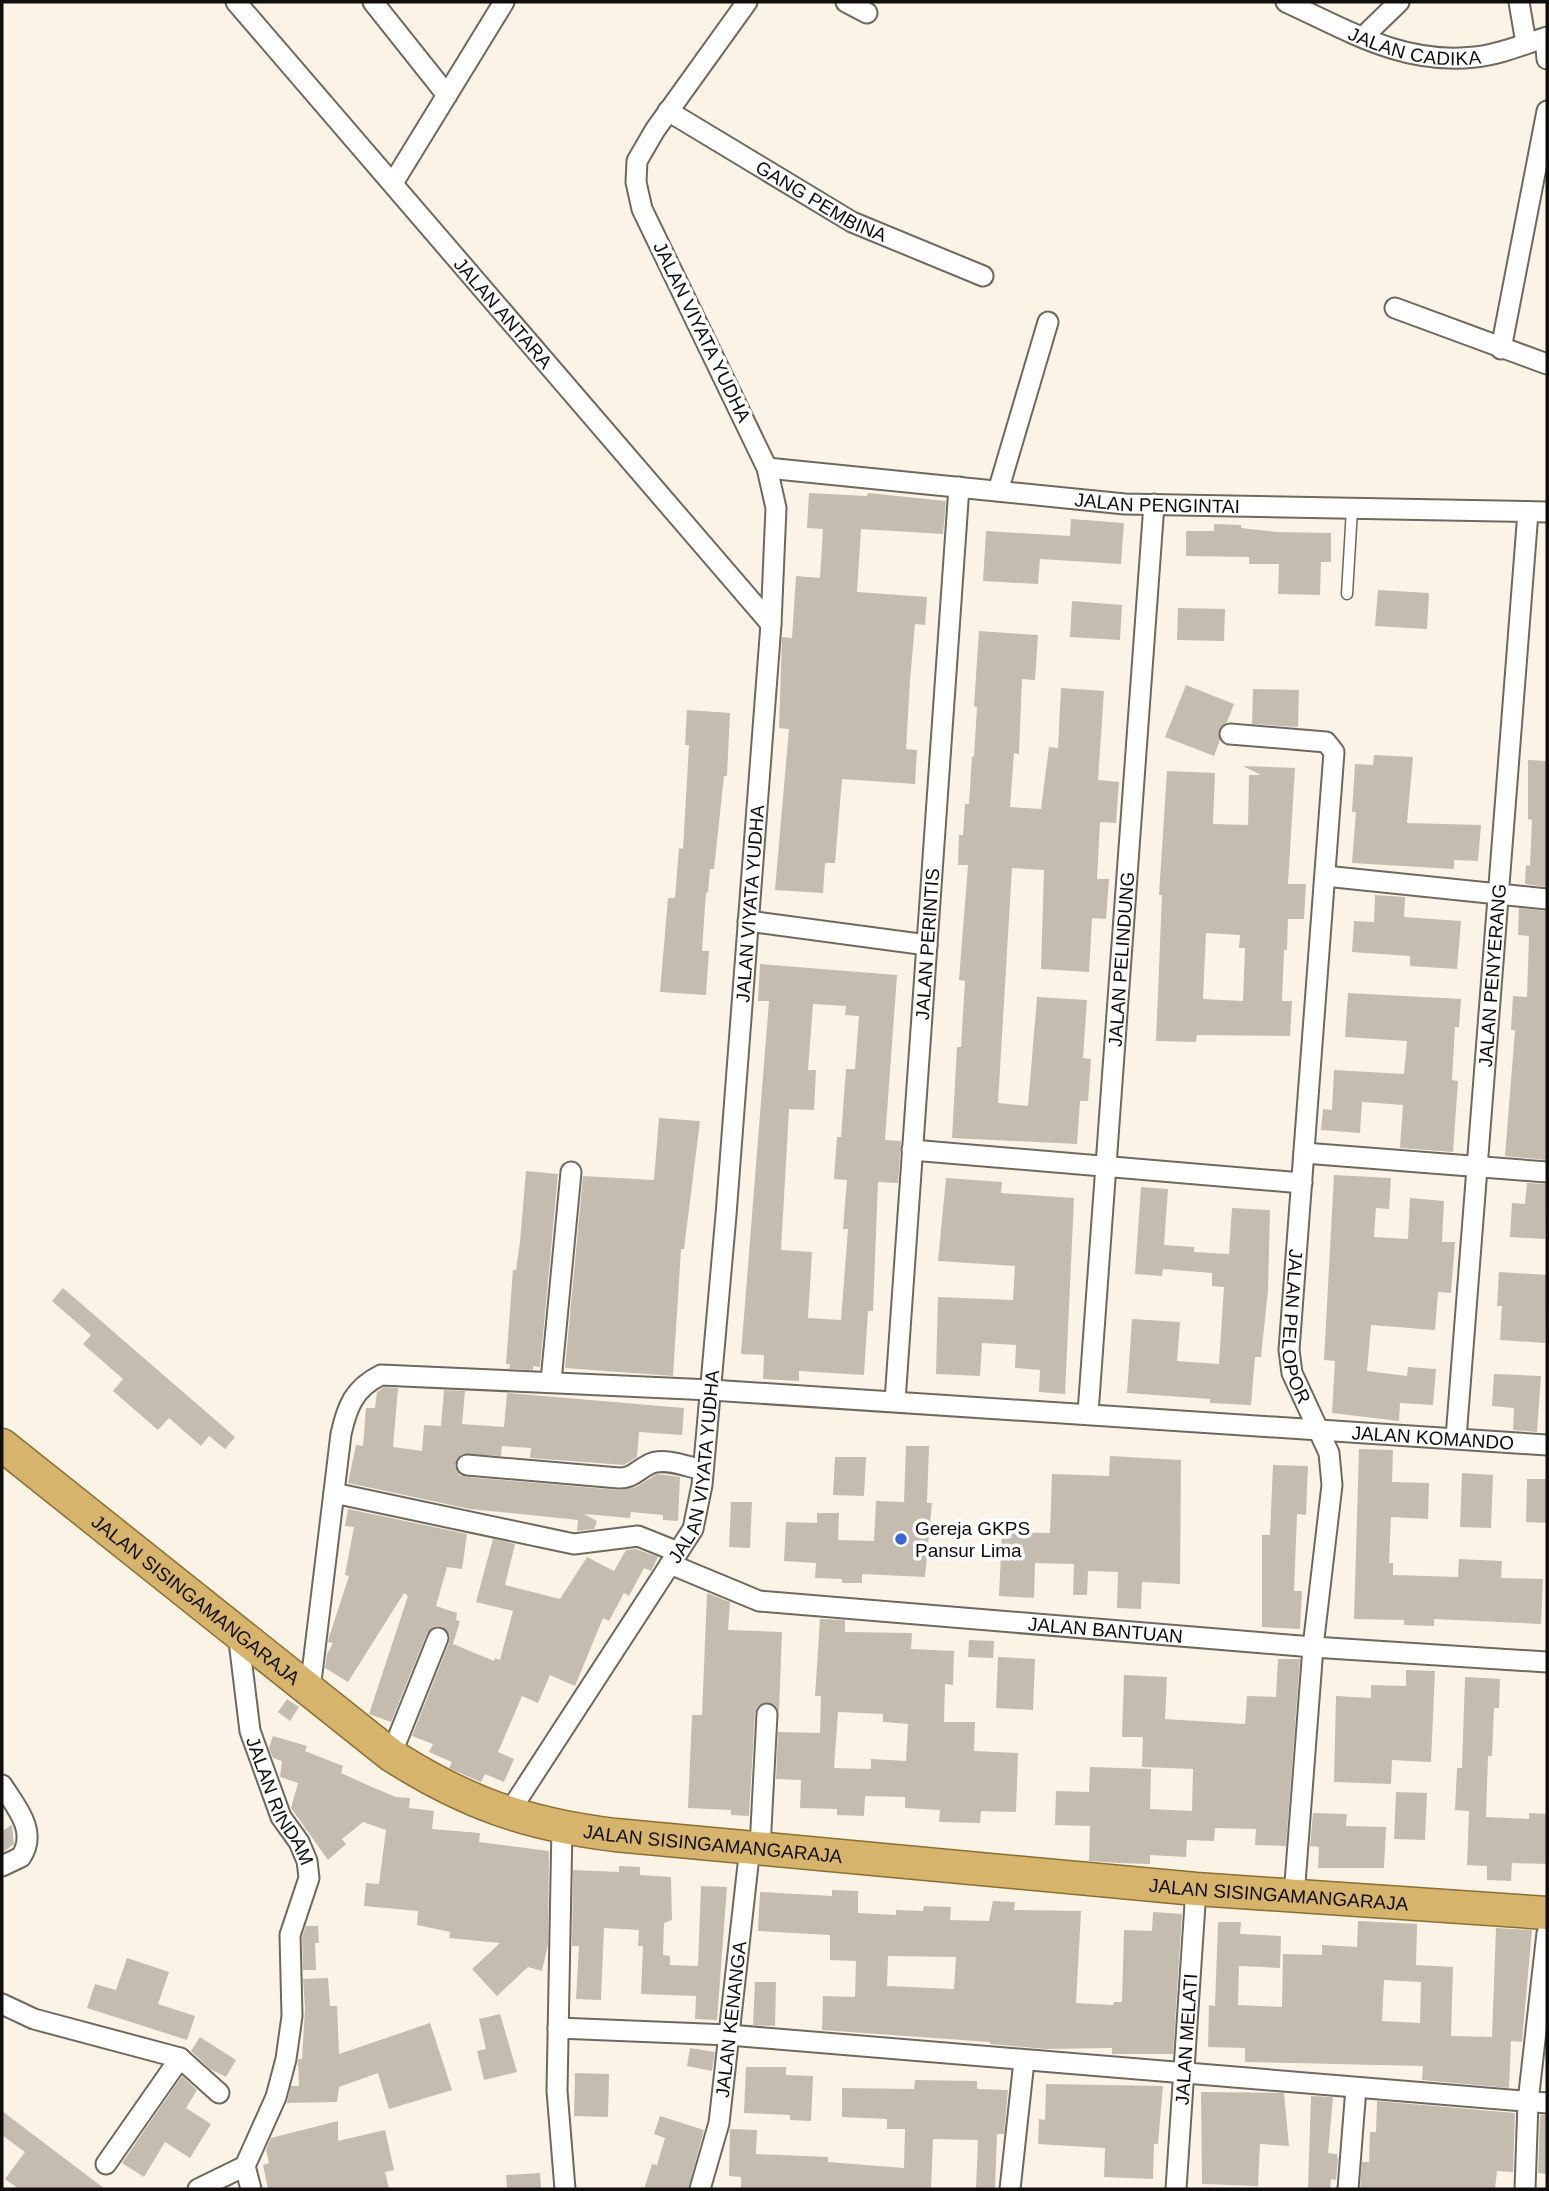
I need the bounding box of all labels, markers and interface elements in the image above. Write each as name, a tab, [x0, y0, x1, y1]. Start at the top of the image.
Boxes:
street label: JALAN CADIKA	[1345, 22, 1482, 69]
street label: GANG PEMBINA	[752, 156, 890, 246]
street label: JALAN VIYATA YUDHA	[649, 238, 755, 426]
street label: JALAN ANTARA	[450, 253, 557, 373]
street label: JALAN PENGINTAI	[1074, 488, 1240, 517]
street label: JALAN VIYATA YUDHA	[732, 804, 768, 1003]
street label: JALAN PERINTIS	[911, 867, 943, 1021]
street label: JALAN PELINDUNG	[1104, 871, 1138, 1047]
street label: JALAN PENYERANG	[1474, 883, 1510, 1068]
street label: JALAN PELOPOR	[1279, 1248, 1315, 1407]
street label: JALAN VIYATA YUDHA	[664, 1369, 723, 1567]
street label: JALAN KOMANDO	[1351, 1422, 1515, 1453]
street label: JALAN SISINGAMANGARAJA	[88, 1510, 304, 1689]
place label: Gereja GKPS Pansur Lima	[915, 1518, 1030, 1561]
marker: Gereja GKPS Pansur Lima	[893, 1531, 909, 1547]
street label: JALAN BANTUAN	[1027, 1613, 1184, 1647]
street label: JALAN RINDAM	[242, 1734, 318, 1868]
street label: JALAN SISINGAMANGARAJA	[582, 1820, 844, 1867]
street label: JALAN SISINGAMANGARAJA	[1148, 1874, 1409, 1914]
street label: JALAN KENANGA	[711, 1940, 750, 2099]
street label: JALAN MELATI	[1171, 1973, 1201, 2106]

